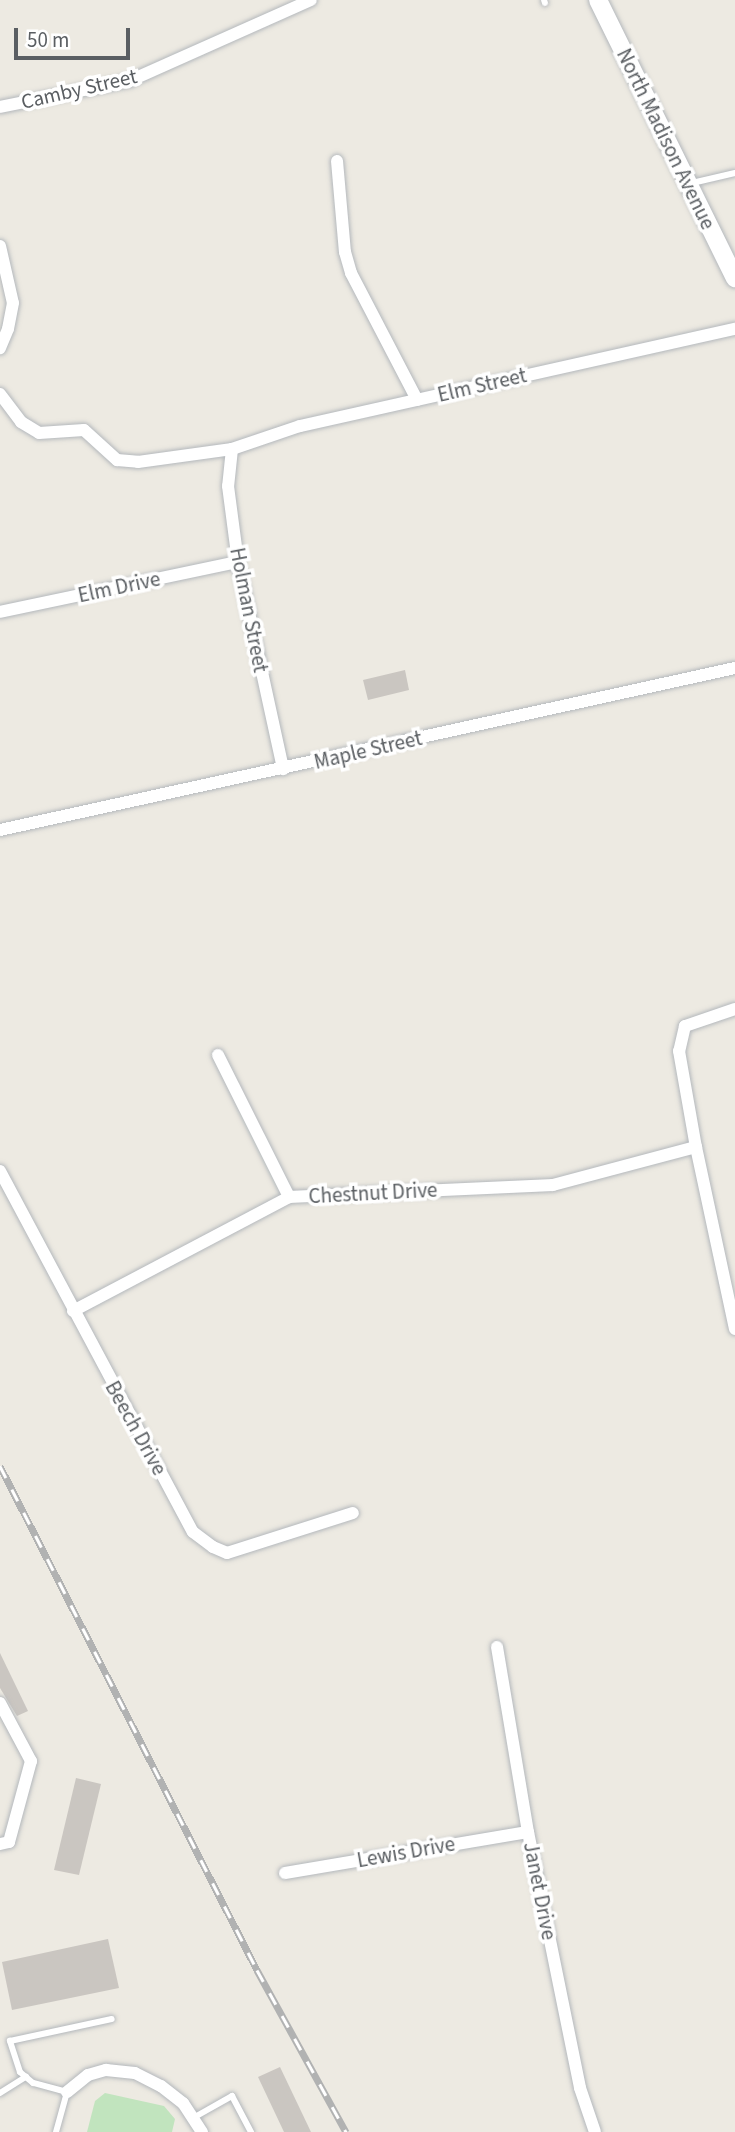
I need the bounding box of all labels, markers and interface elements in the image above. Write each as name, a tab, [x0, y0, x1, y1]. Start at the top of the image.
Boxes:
scale bar	[18, 14, 133, 58]
text: 50 m	[27, 25, 69, 55]
street label: North Madison Avenue	[611, 44, 721, 234]
street label: Camby Street	[19, 63, 139, 115]
street label: Elm Street	[435, 363, 529, 407]
street label: Holman Street	[225, 545, 273, 675]
street label: Elm Drive	[76, 566, 162, 608]
street label: Maple Street	[312, 725, 424, 775]
street label: Chestnut Drive	[308, 1177, 438, 1209]
street label: Beech Drive	[100, 1376, 172, 1480]
street label: Lewis Drive	[355, 1831, 457, 1873]
street label: Janet Drive	[518, 1840, 562, 1942]

